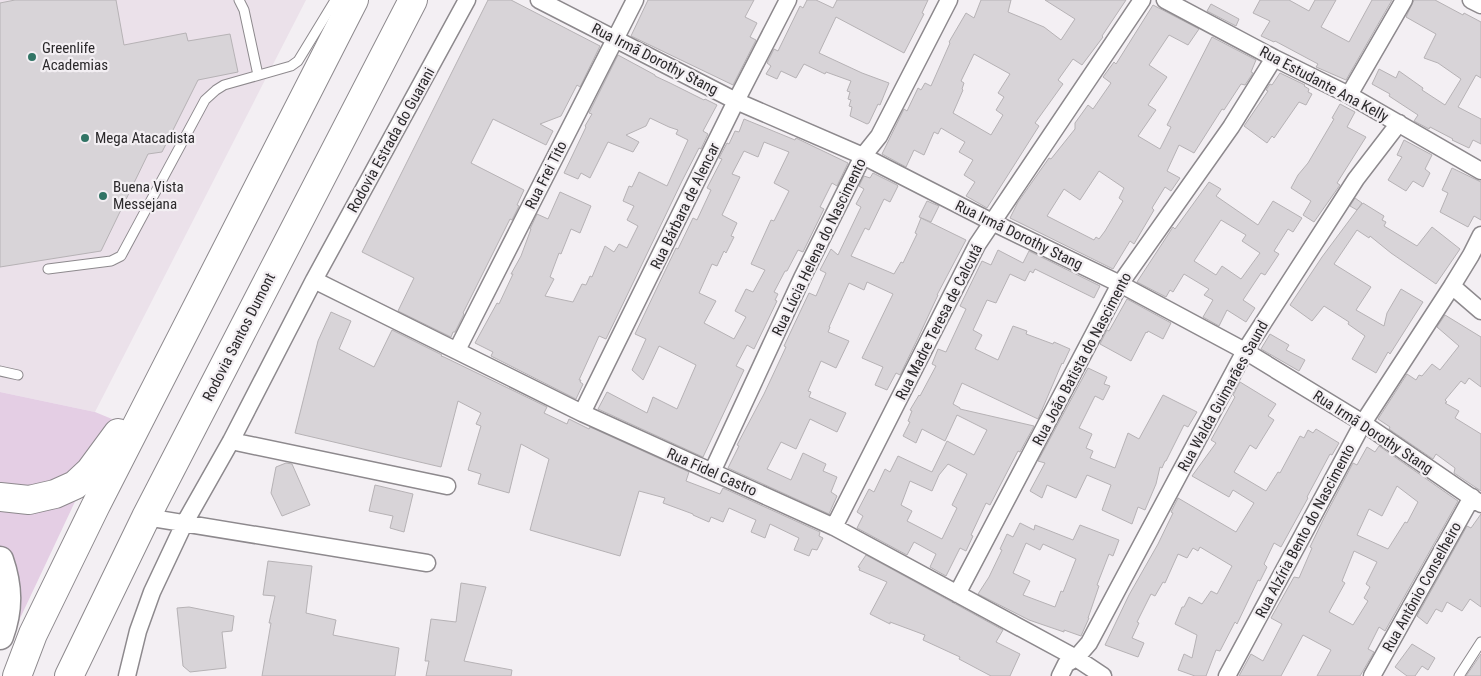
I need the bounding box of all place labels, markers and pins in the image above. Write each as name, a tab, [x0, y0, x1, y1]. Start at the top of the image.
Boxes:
place label: Greenlife Academias	[42, 39, 108, 74]
marker: Greenlife Academias	[26, 51, 38, 63]
place label: Mega Atacadista	[95, 129, 195, 147]
marker: Mega Atacadista	[79, 132, 91, 144]
place label: Buena Vista Messejana	[113, 178, 184, 213]
marker: Buena Vista Messejana	[97, 190, 109, 202]

